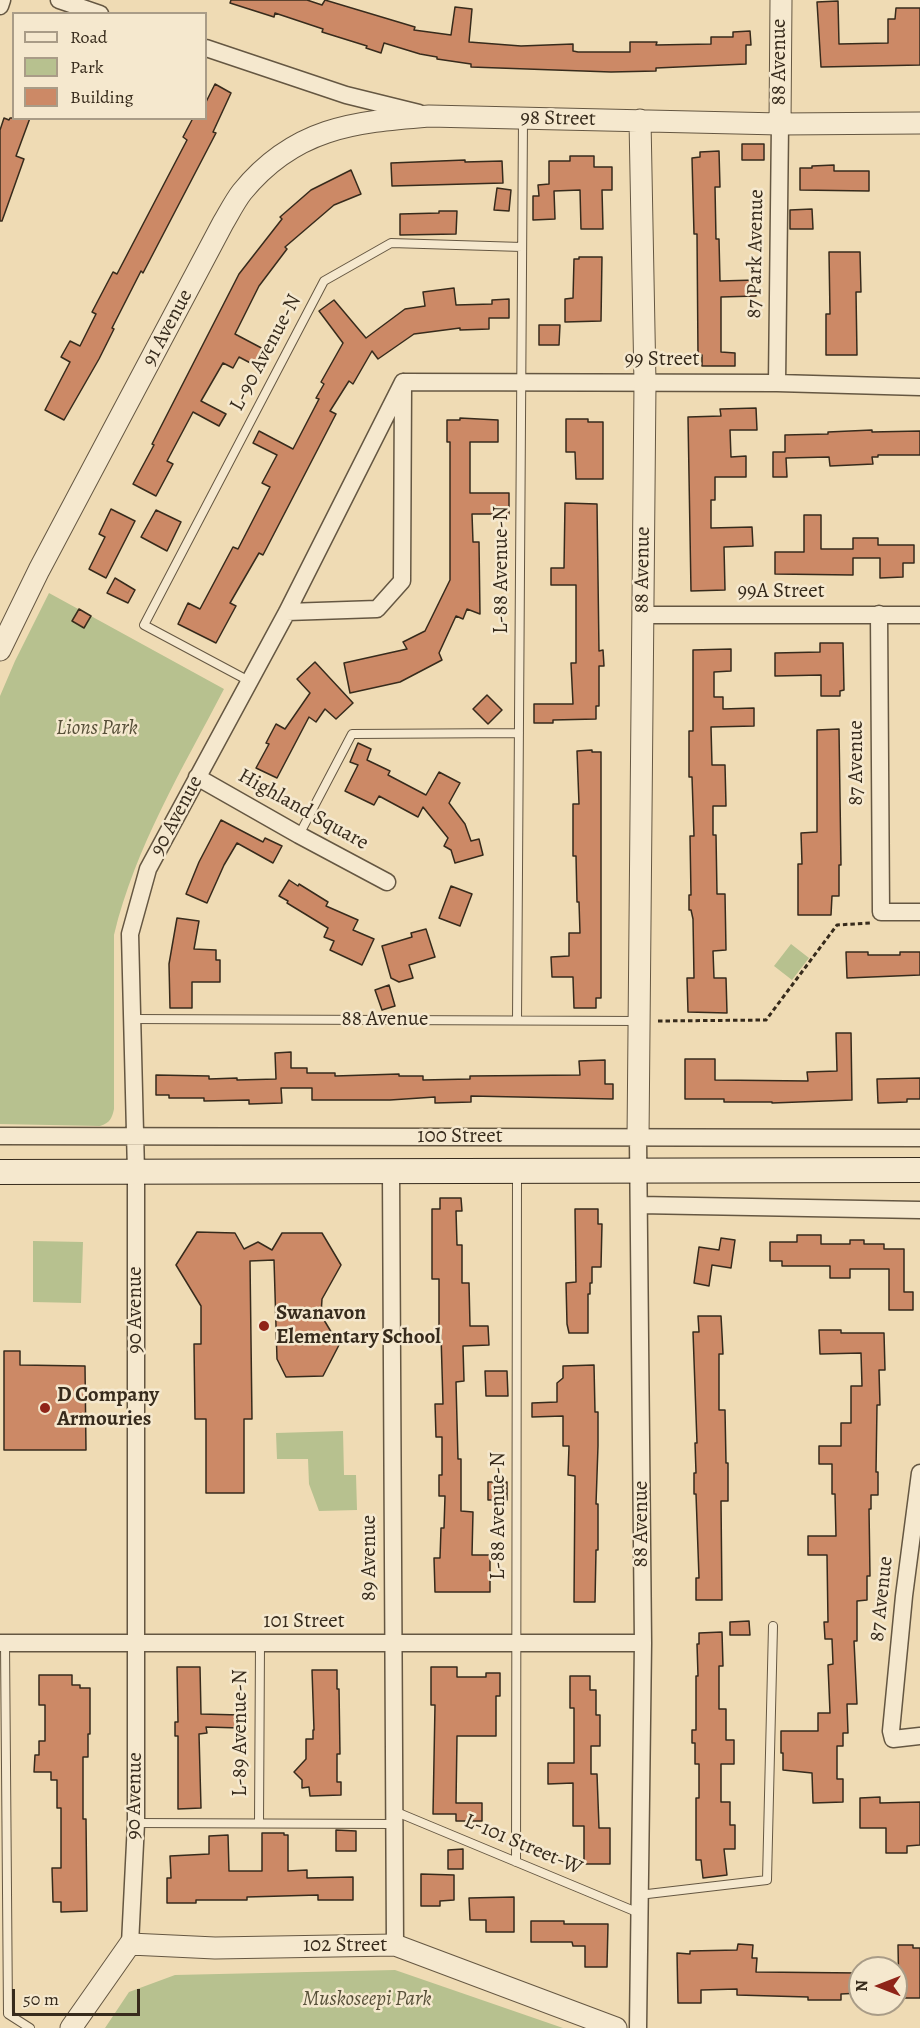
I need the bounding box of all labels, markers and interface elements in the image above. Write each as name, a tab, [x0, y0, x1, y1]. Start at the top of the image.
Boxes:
legend	[12, 12, 207, 120]
street label: 88 Avenue	[767, 18, 793, 106]
text: Road	[70, 25, 107, 49]
text: Park	[70, 55, 104, 79]
text: Building	[70, 85, 134, 109]
street label: 98 Street	[520, 106, 596, 132]
street label: 87 Park Avenue	[742, 189, 770, 319]
street label: 91 Avenue	[137, 285, 199, 371]
street label: L-90 Avenue-N	[225, 290, 307, 416]
street label: 99 Street	[625, 347, 699, 373]
street label: L-88 Avenue-N	[489, 506, 515, 634]
street label: 88 Avenue	[630, 526, 656, 614]
street label: 99A Street	[737, 579, 825, 605]
park label: Lions Park	[56, 716, 138, 742]
street label: 87 Avenue	[844, 720, 870, 806]
street label: Highland Square	[233, 764, 373, 856]
street label: 90 Avenue	[145, 771, 209, 861]
street label: 88 Avenue	[341, 1007, 429, 1033]
street label: 100 Street	[417, 1124, 503, 1150]
street label: 90 Avenue	[123, 1266, 149, 1354]
place label: Swanavon Elementary School	[276, 1301, 441, 1351]
marker: Swanavon Elementary School	[257, 1319, 271, 1333]
place label: D Company Armouries	[57, 1383, 159, 1433]
marker: D Company Armouries	[38, 1401, 52, 1415]
street label: L-88 Avenue-N	[486, 1452, 512, 1580]
street label: 88 Avenue	[629, 1480, 655, 1568]
street label: 89 Avenue	[357, 1515, 383, 1601]
street label: 87 Avenue	[865, 1555, 899, 1643]
street label: 101 Street	[263, 1609, 345, 1635]
street label: L-89 Avenue-N	[228, 1669, 254, 1797]
street label: 90 Avenue	[122, 1752, 148, 1840]
street label: L-101 Street-W	[460, 1809, 586, 1881]
street label: 102 Street	[303, 1933, 387, 1959]
north arrow	[848, 1956, 908, 2016]
scale bar	[15, 1977, 142, 2015]
text: N	[851, 1980, 873, 1992]
text: 50 m	[23, 1987, 59, 2011]
park label: Muskoseepi Park	[302, 1987, 432, 2013]

